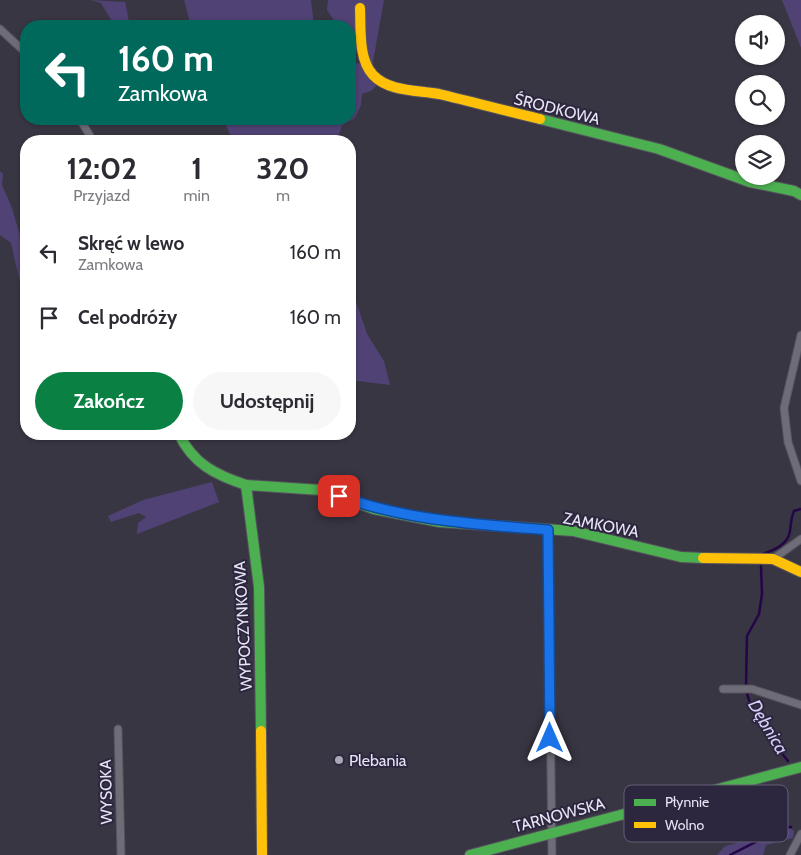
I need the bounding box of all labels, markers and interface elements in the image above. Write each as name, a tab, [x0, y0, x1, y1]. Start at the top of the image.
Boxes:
map controls	[735, 15, 785, 185]
button: sound	[735, 15, 785, 65]
text: 160 m	[118, 37, 214, 80]
icon: left	[35, 40, 100, 105]
button: search	[735, 75, 785, 125]
text: Zamkowa	[118, 80, 208, 107]
street label: ŚRODKOWA	[512, 89, 602, 129]
button: layers	[735, 135, 785, 185]
text: 12:02	[66, 150, 137, 187]
text: 1	[191, 150, 202, 187]
text: 320	[256, 150, 310, 187]
text: Przyjazd	[73, 186, 130, 205]
text: min	[184, 186, 210, 205]
text: m	[276, 186, 290, 205]
text: Skręć w lewo	[78, 232, 184, 255]
icon: left	[35, 239, 63, 267]
text: 160 m	[290, 241, 341, 264]
text: Zamkowa	[78, 255, 143, 274]
icon: arrive	[35, 304, 63, 332]
text: Cel podróży	[78, 306, 177, 329]
text: 160 m	[290, 306, 341, 329]
button: Zakończ	[35, 372, 183, 430]
button: Udostępnij	[193, 372, 341, 430]
pin	[318, 475, 360, 517]
icon: arrive	[325, 482, 353, 510]
street label: ZAMKOWA	[562, 508, 641, 542]
street label: WYPOCZYNKOWA	[230, 561, 256, 691]
water label: Dębnica	[743, 696, 793, 758]
position arrow	[523, 711, 575, 763]
place label: Plebania	[349, 751, 407, 770]
marker: Plebania	[333, 754, 345, 766]
street label: WYSOKA	[96, 759, 116, 825]
legend	[624, 785, 788, 842]
text: Płynnie	[665, 793, 709, 811]
street label: TARNOWSKA	[511, 794, 607, 836]
text: Wolno	[665, 816, 705, 834]

